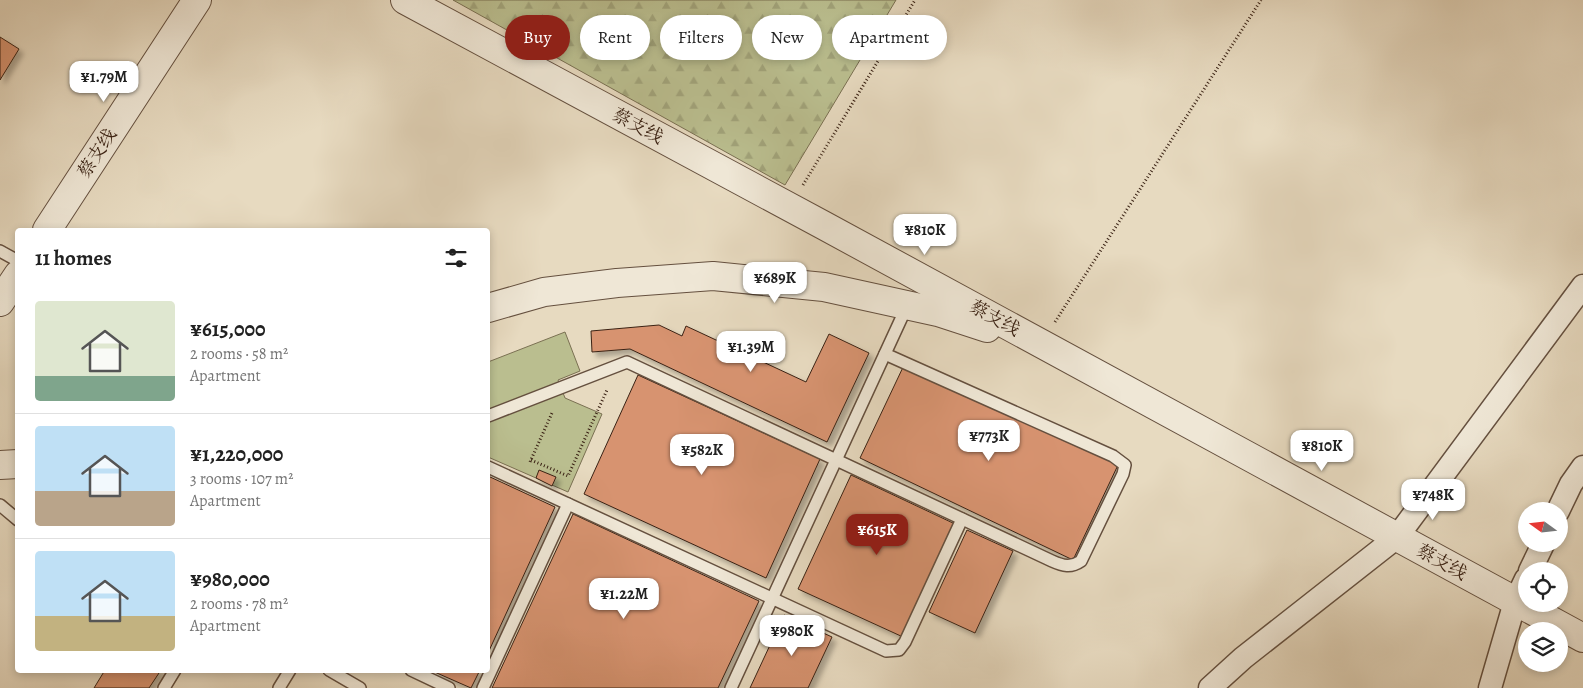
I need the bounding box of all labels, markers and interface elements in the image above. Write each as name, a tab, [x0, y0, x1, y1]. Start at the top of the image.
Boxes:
chip: Buy	[505, 15, 570, 60]
chip: Rent	[580, 15, 650, 60]
chip: Filters	[660, 15, 742, 60]
chip: New	[752, 15, 822, 60]
chip: Apartment	[832, 15, 947, 60]
pin: ¥1.79M	[63, 61, 145, 103]
text: ¥1.79M	[80, 66, 128, 88]
street label: 蔡支线	[609, 103, 667, 149]
street label: 蔡支线	[72, 124, 122, 182]
pin: ¥810K	[890, 214, 960, 256]
text: ¥810K	[904, 219, 946, 241]
text: 11 homes	[35, 244, 112, 272]
icon: filters	[442, 244, 470, 272]
pin: ¥689K	[740, 262, 810, 304]
text: ¥689K	[754, 267, 796, 289]
street label: 蔡支线	[966, 294, 1024, 342]
text: ¥615,000	[190, 315, 266, 343]
icon: home	[75, 321, 135, 381]
pin: ¥1.39M	[710, 330, 792, 373]
text: ¥1.39M	[727, 336, 775, 358]
text: 2 rooms · 58 m²	[190, 343, 288, 365]
text: Apartment	[190, 365, 261, 387]
pin: ¥773K	[954, 420, 1024, 462]
text: ¥773K	[969, 425, 1009, 447]
pin: ¥810K	[1287, 430, 1357, 472]
pin: ¥582K	[667, 434, 737, 476]
text: ¥810K	[1301, 435, 1343, 457]
text: ¥582K	[681, 439, 723, 461]
text: ¥1,220,000	[190, 440, 283, 468]
icon: home	[75, 446, 135, 506]
text: 3 rooms · 107 m²	[190, 468, 293, 490]
pin: ¥748K	[1398, 478, 1468, 521]
text: ¥748K	[1412, 484, 1454, 506]
text: Apartment	[190, 490, 261, 512]
north arrow	[1518, 502, 1568, 552]
map controls	[1518, 502, 1568, 672]
pin: ¥615K	[842, 514, 912, 556]
text: ¥615K	[857, 519, 897, 541]
street label: 蔡支线	[1413, 538, 1471, 586]
button: locate	[1518, 562, 1568, 612]
text: ¥980,000	[190, 565, 270, 593]
icon: home	[75, 571, 135, 631]
pin: ¥1.22M	[583, 578, 665, 620]
text: ¥1.22M	[600, 583, 648, 605]
text: 2 rooms · 78 m²	[190, 593, 288, 615]
pin: ¥980K	[757, 614, 827, 657]
text: Apartment	[190, 615, 261, 637]
text: ¥980K	[771, 620, 813, 642]
button: layers	[1518, 622, 1568, 672]

